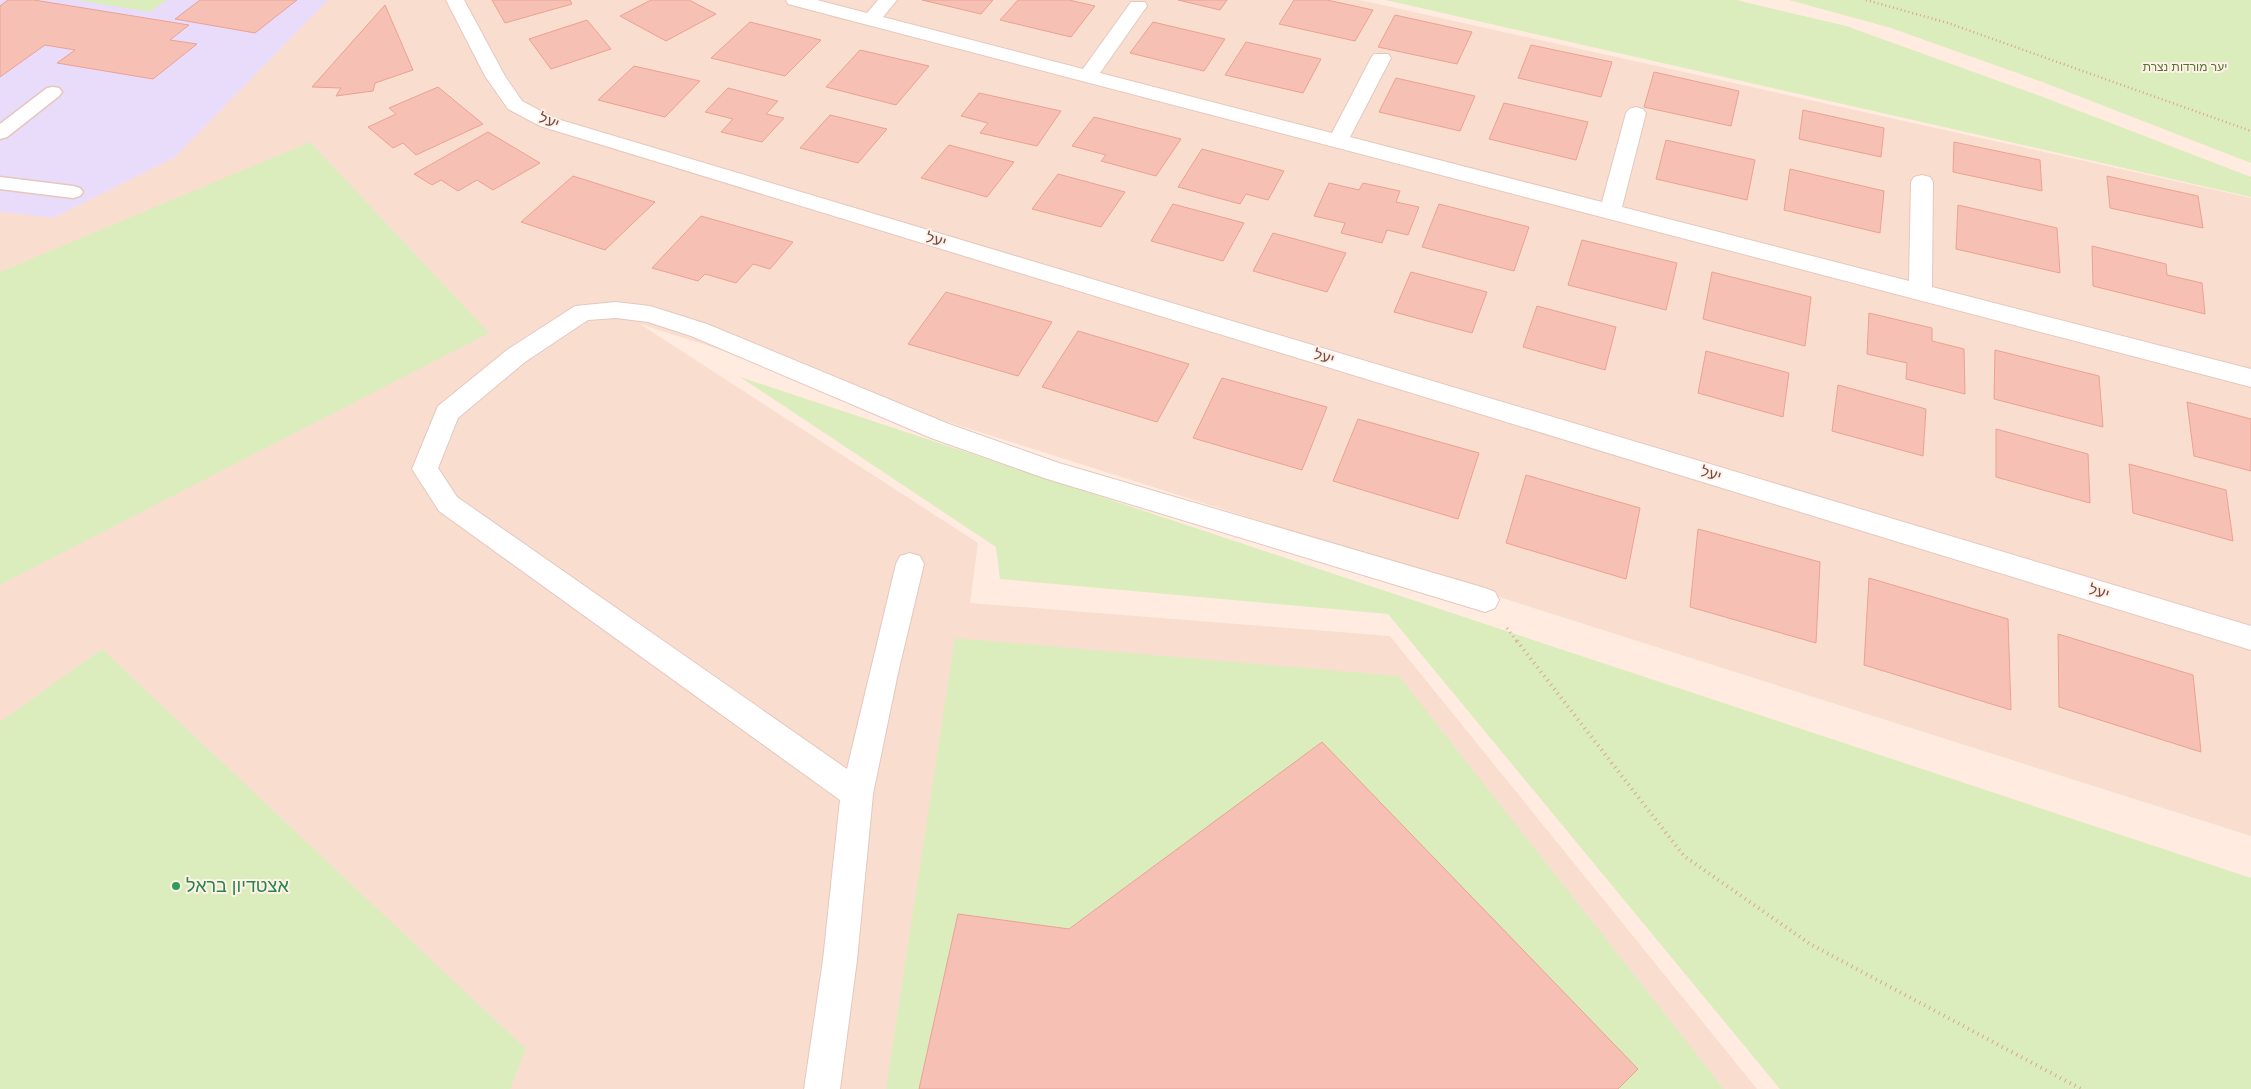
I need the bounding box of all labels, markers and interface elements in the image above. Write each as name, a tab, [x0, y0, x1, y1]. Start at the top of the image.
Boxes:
park label: יער מורדות נצרת	[2143, 60, 2227, 74]
street label: יעל	[536, 109, 562, 132]
street label: יעל	[924, 228, 948, 251]
street label: יעל	[1312, 345, 1336, 368]
street label: יעל	[1699, 462, 1723, 485]
street label: יעל	[2087, 580, 2111, 603]
place label: אצטדיון בראל	[186, 876, 289, 896]
marker: אצטדיון בראל	[170, 880, 182, 892]

